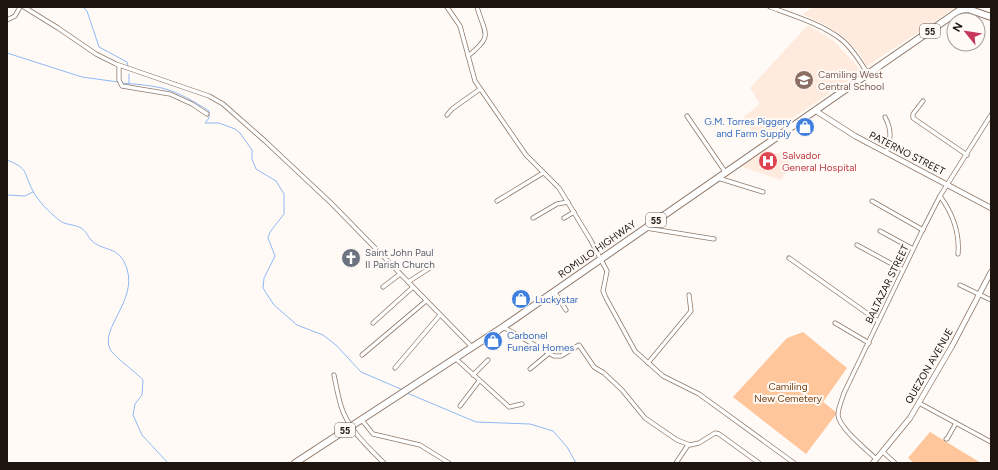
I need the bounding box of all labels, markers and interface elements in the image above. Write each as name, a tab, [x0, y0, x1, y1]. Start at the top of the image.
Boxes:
north arrow	[946, 12, 986, 52]
text: N	[950, 20, 966, 34]
road number: 55	[920, 24, 940, 38]
place label: Camiling West Central School	[818, 68, 884, 93]
school or university icon: Camiling West Central School	[793, 69, 815, 91]
place label: G.M. Torres Piggery and Farm Supply	[704, 115, 792, 140]
shop icon: G.M. Torres Piggery and Farm Supply	[794, 116, 816, 138]
street label: PATERNO STREET	[867, 128, 948, 178]
place label: Salvador General Hospital	[782, 149, 857, 174]
hospital icon: Salvador General Hospital	[757, 150, 779, 172]
road number: 55	[646, 213, 666, 227]
street label: ROMULO HIGHWAY	[556, 217, 638, 281]
street label: BALTAZAR STREET	[862, 242, 912, 326]
place label: Saint John Paul II Parish Church	[365, 246, 435, 271]
church icon: Saint John Paul II Parish Church	[340, 247, 362, 269]
shop icon: Luckystar	[510, 288, 532, 310]
place label: Luckystar	[535, 293, 579, 306]
street label: QUEZON AVENUE	[902, 326, 956, 406]
place label: Carbonel Funeral Homes	[507, 329, 574, 354]
shop icon: Carbonel Funeral Homes	[482, 330, 504, 352]
park label: Camiling New Cemetery	[754, 380, 823, 405]
road number: 55	[335, 423, 355, 437]

